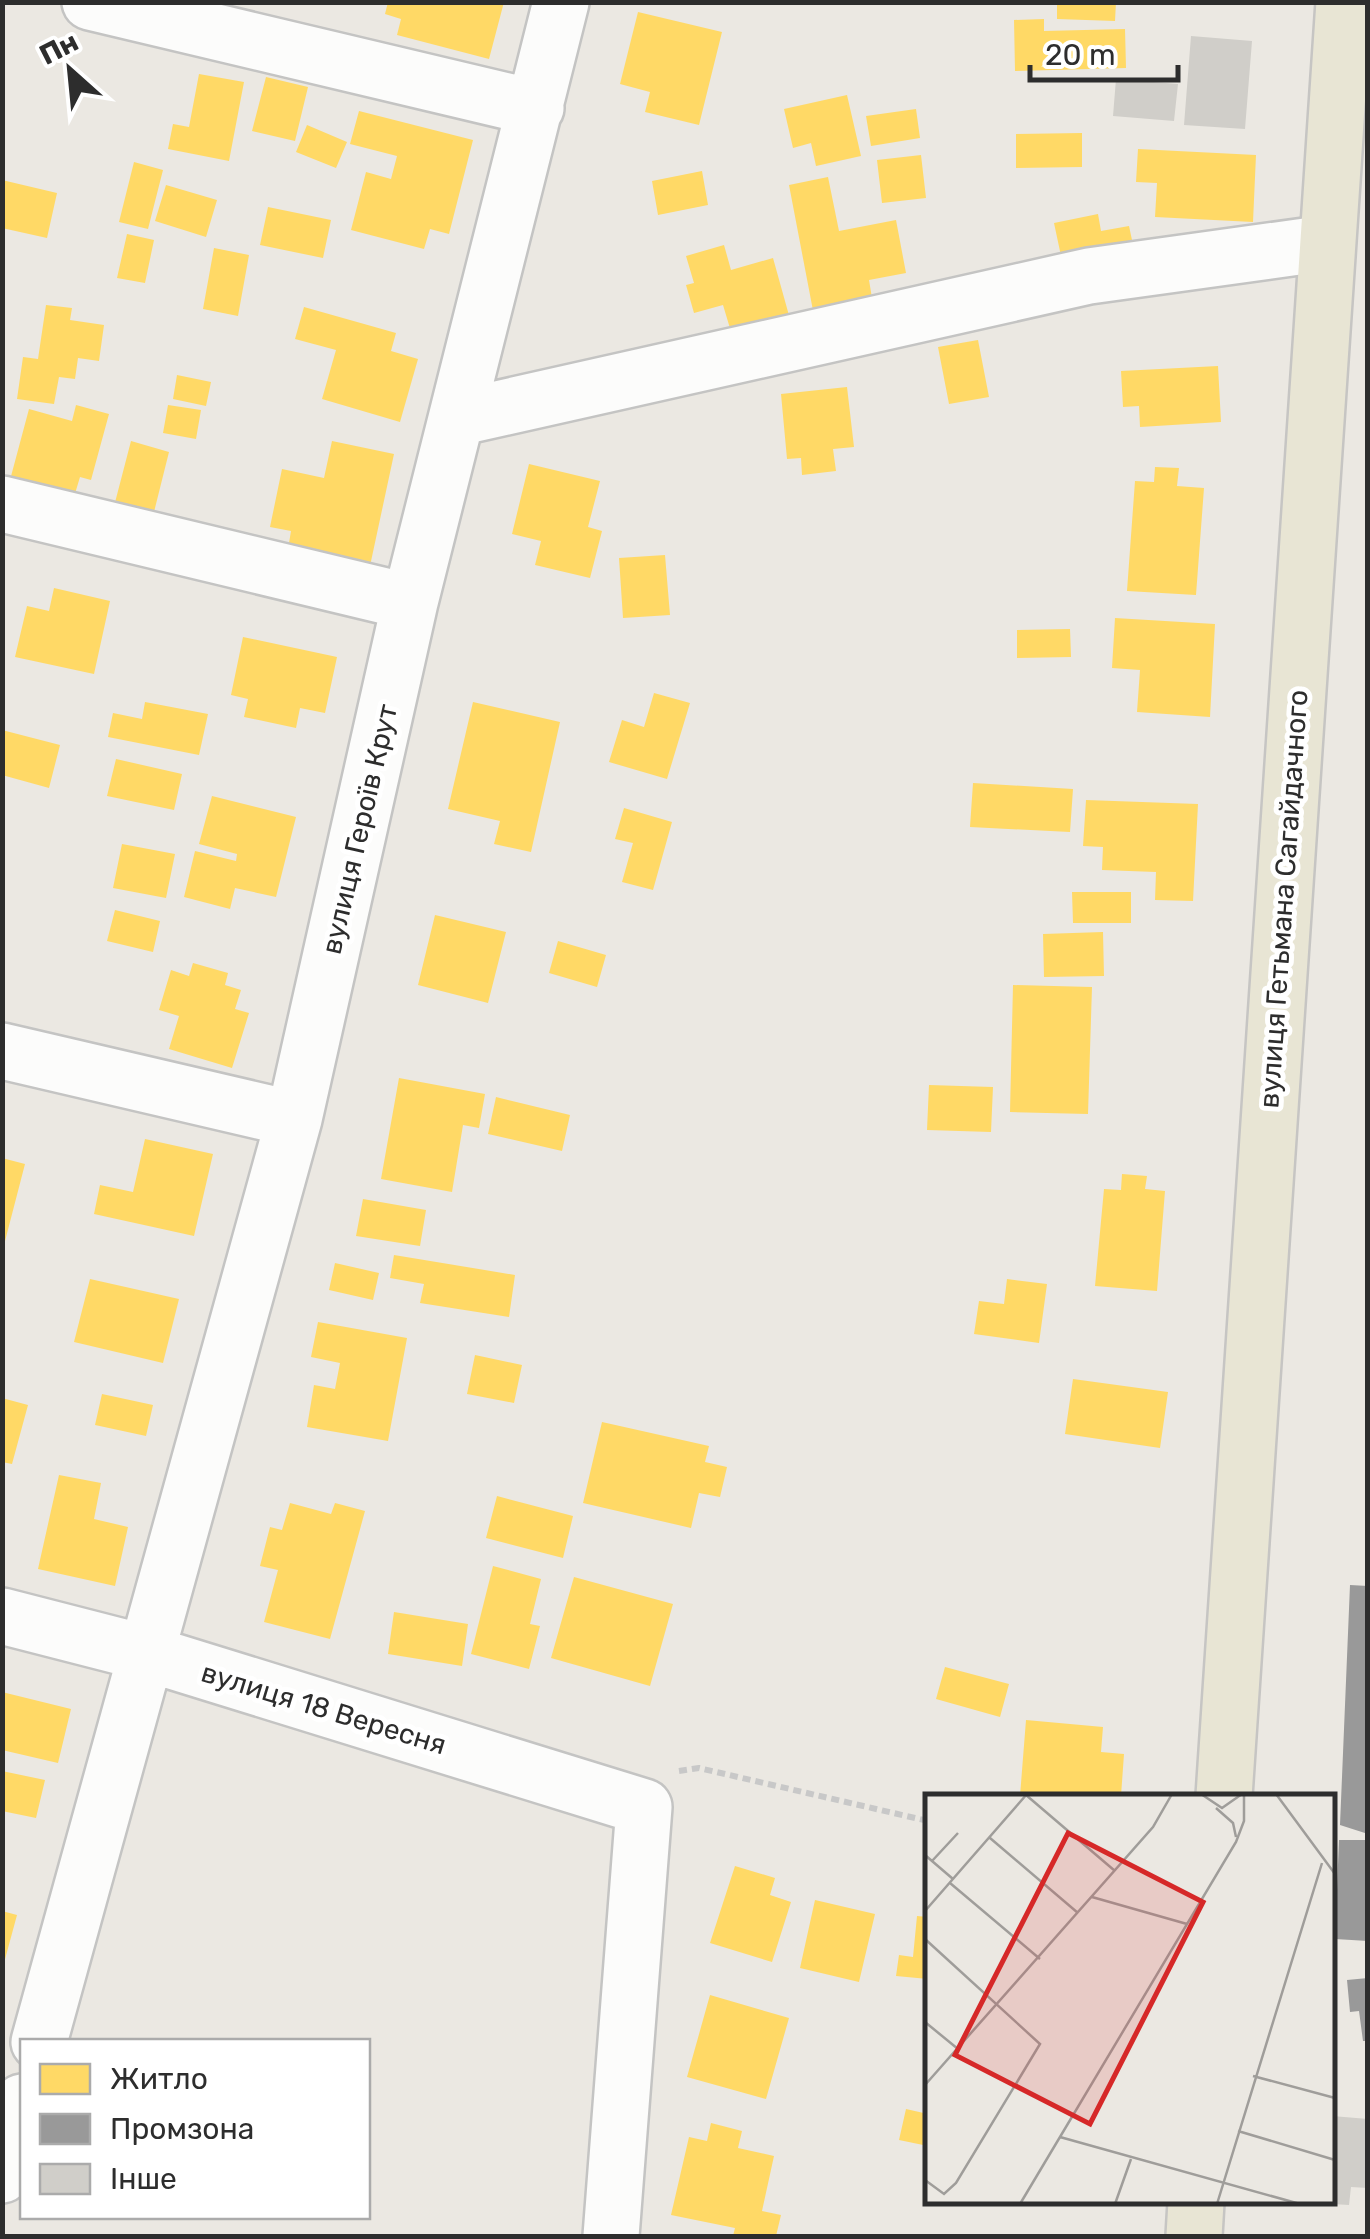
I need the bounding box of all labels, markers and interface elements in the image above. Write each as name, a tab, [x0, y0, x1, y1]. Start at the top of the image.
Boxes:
north arrow	[20, 20, 120, 120]
scale bar	[1030, 20, 1178, 82]
text: Пн	[34, 25, 84, 72]
text: 20 m	[1045, 37, 1116, 73]
street label: вулиця Гетьмана Сагайдачного	[1252, 689, 1315, 1109]
street label: вулиця Героїв Крут	[315, 701, 404, 957]
street label: вулиця 18 Вересня	[198, 1656, 450, 1761]
inset map	[925, 1794, 1335, 2204]
legend	[20, 2039, 370, 2219]
text: Житло	[110, 2061, 208, 2097]
text: Промзона	[110, 2111, 254, 2147]
text: Інше	[110, 2161, 177, 2197]

